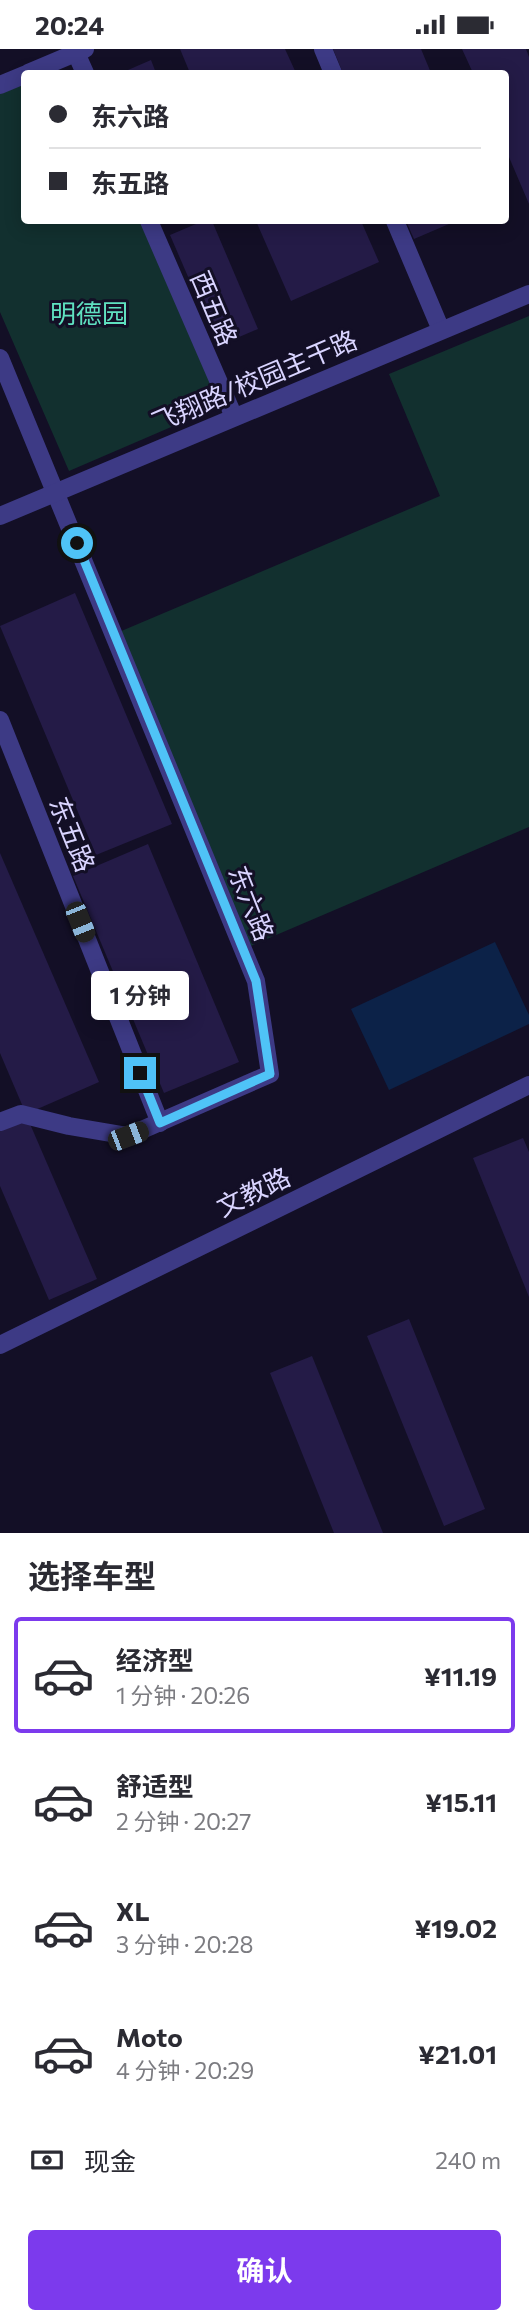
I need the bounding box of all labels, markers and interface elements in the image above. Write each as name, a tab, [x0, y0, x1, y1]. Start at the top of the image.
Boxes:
text: 20:24	[35, 9, 104, 40]
text: 东六路	[91, 100, 169, 131]
text: 东五路	[91, 167, 169, 198]
street label: 西五路	[185, 266, 245, 350]
park label: 明德园	[50, 297, 128, 328]
street label: 飞翔路/校园主干路	[147, 323, 361, 437]
route start	[61, 527, 93, 559]
street label: 东五路	[44, 792, 102, 876]
street label: 东六路	[223, 861, 281, 945]
car	[63, 899, 98, 945]
callout: 1 分钟	[91, 971, 189, 1021]
text: 1 分钟	[110, 981, 170, 1009]
route end	[124, 1057, 156, 1089]
car	[105, 1119, 152, 1153]
street label: 文教路	[211, 1160, 295, 1222]
text: 选择车型	[28, 1555, 156, 1595]
icon: car	[32, 1644, 95, 1707]
text: 经济型	[116, 1644, 194, 1675]
text: ¥11.19	[424, 1660, 497, 1691]
text: 1 分钟 · 20:26	[116, 1681, 250, 1709]
icon: car	[32, 1770, 95, 1833]
text: 舒适型	[116, 1770, 194, 1801]
text: ¥15.11	[425, 1786, 497, 1817]
text: 2 分钟 · 20:27	[116, 1807, 251, 1835]
text: XL	[116, 1895, 150, 1926]
icon: car	[32, 1896, 95, 1959]
text: ¥19.02	[414, 1912, 497, 1943]
text: 3 分钟 · 20:28	[116, 1930, 254, 1958]
text: Moto	[116, 2021, 183, 2052]
icon: car	[32, 2022, 95, 2085]
text: ¥21.01	[418, 2038, 497, 2069]
text: 4 分钟 · 20:29	[116, 2056, 254, 2084]
icon: cash	[28, 2141, 66, 2179]
text: 现金	[84, 2145, 136, 2176]
text: 240 m	[435, 2146, 501, 2174]
button: 确认	[28, 2230, 501, 2310]

